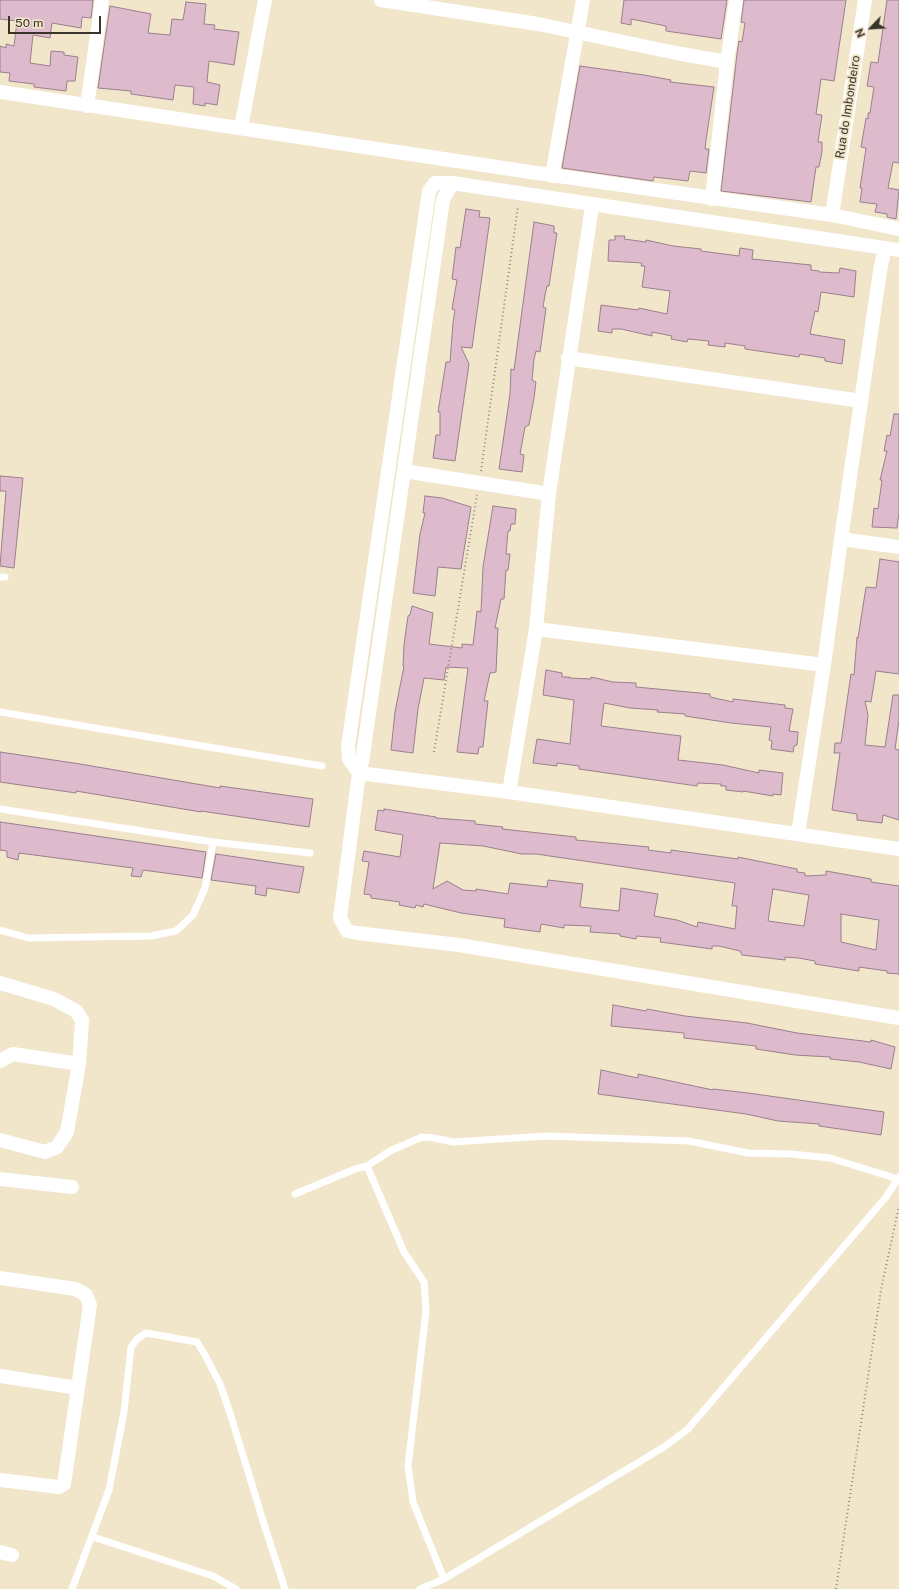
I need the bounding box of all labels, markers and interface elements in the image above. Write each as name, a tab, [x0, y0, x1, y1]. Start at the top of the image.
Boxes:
scale bar	[10, 8, 103, 34]
north arrow	[851, 8, 891, 48]
text: 50 m	[15, 16, 43, 30]
text: N	[853, 27, 867, 40]
street label: Rua do Imbondeiro	[833, 54, 863, 160]

